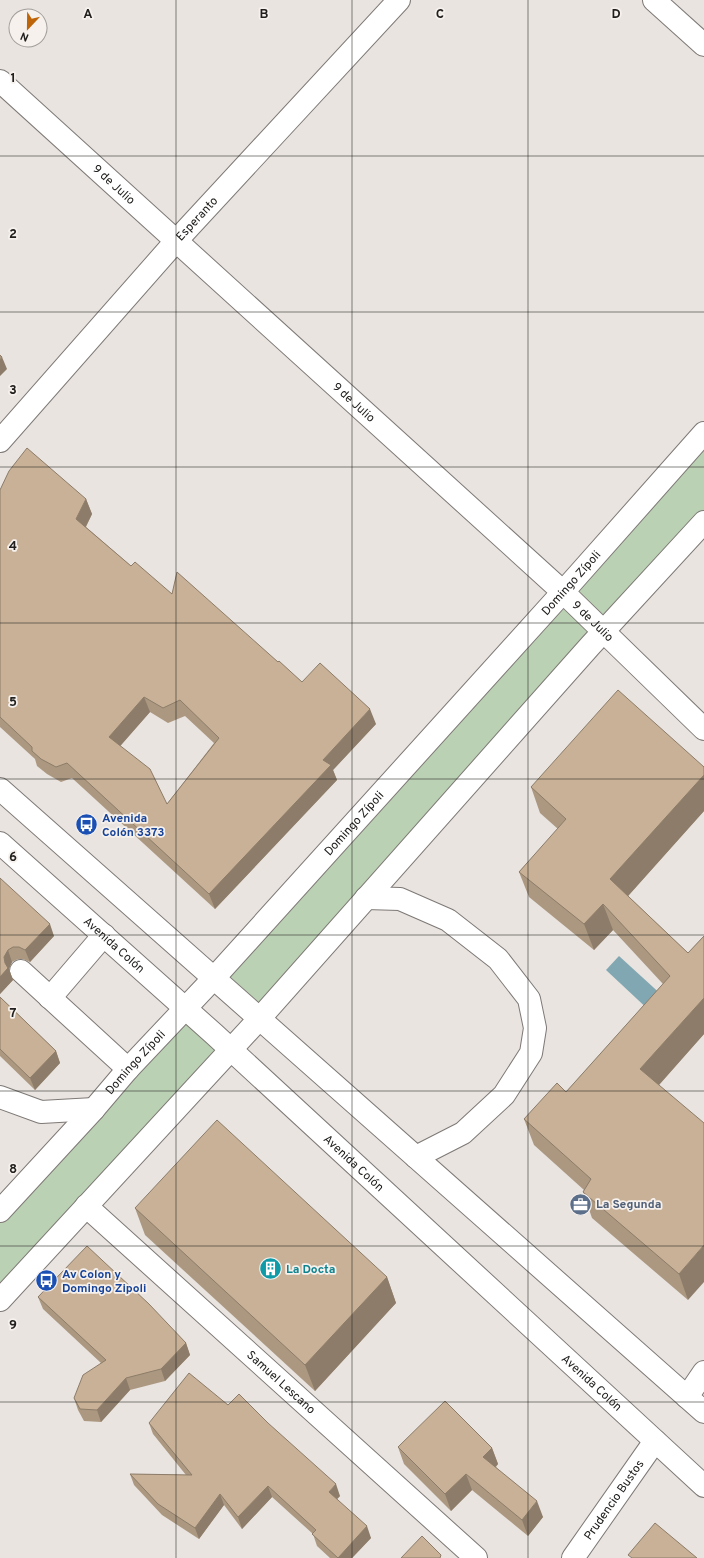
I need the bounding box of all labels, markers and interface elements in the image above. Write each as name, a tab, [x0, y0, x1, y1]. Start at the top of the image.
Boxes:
text: A	[83, 7, 93, 23]
text: B	[260, 7, 269, 23]
text: C	[436, 7, 444, 23]
text: D	[611, 7, 621, 23]
north arrow	[8, 8, 48, 48]
text: N	[18, 28, 31, 44]
text: 1	[10, 71, 16, 87]
street label: 9 de Julio	[89, 162, 138, 209]
street label: Esperanto	[173, 193, 222, 245]
text: 2	[9, 227, 17, 243]
street label: 9 de Julio	[329, 379, 378, 427]
text: 3	[9, 383, 17, 399]
text: 4	[9, 539, 17, 555]
street label: Domingo Zípoli	[539, 548, 605, 619]
street label: 9 de Julio	[568, 598, 617, 646]
text: 5	[9, 695, 17, 711]
street label: Domingo Zípoli	[321, 788, 388, 860]
place label: Avenida Colón 3373	[102, 811, 164, 841]
bus stop icon: Avenida Colón 3373	[74, 812, 100, 838]
text: 6	[9, 850, 17, 866]
street label: Avenida Colón	[79, 914, 148, 977]
text: 7	[10, 1006, 17, 1022]
street label: Domingo Zípoli	[102, 1027, 169, 1099]
street label: Avenida Colón	[319, 1132, 387, 1196]
text: 8	[9, 1162, 17, 1178]
office icon: La Segunda	[568, 1191, 594, 1217]
place label: La Segunda	[596, 1197, 661, 1213]
building icon: La Docta	[258, 1256, 284, 1282]
place label: La Docta	[286, 1262, 335, 1278]
place label: Av Colon y Domingo Zipoli	[62, 1267, 146, 1297]
bus stop icon: Av Colon y Domingo Zipoli	[34, 1268, 60, 1294]
text: 9	[9, 1318, 17, 1334]
street label: Samuel Lescano	[243, 1348, 319, 1418]
street label: Avenida Colón	[557, 1351, 625, 1415]
street label: Prudencio Bustos	[581, 1457, 648, 1544]

